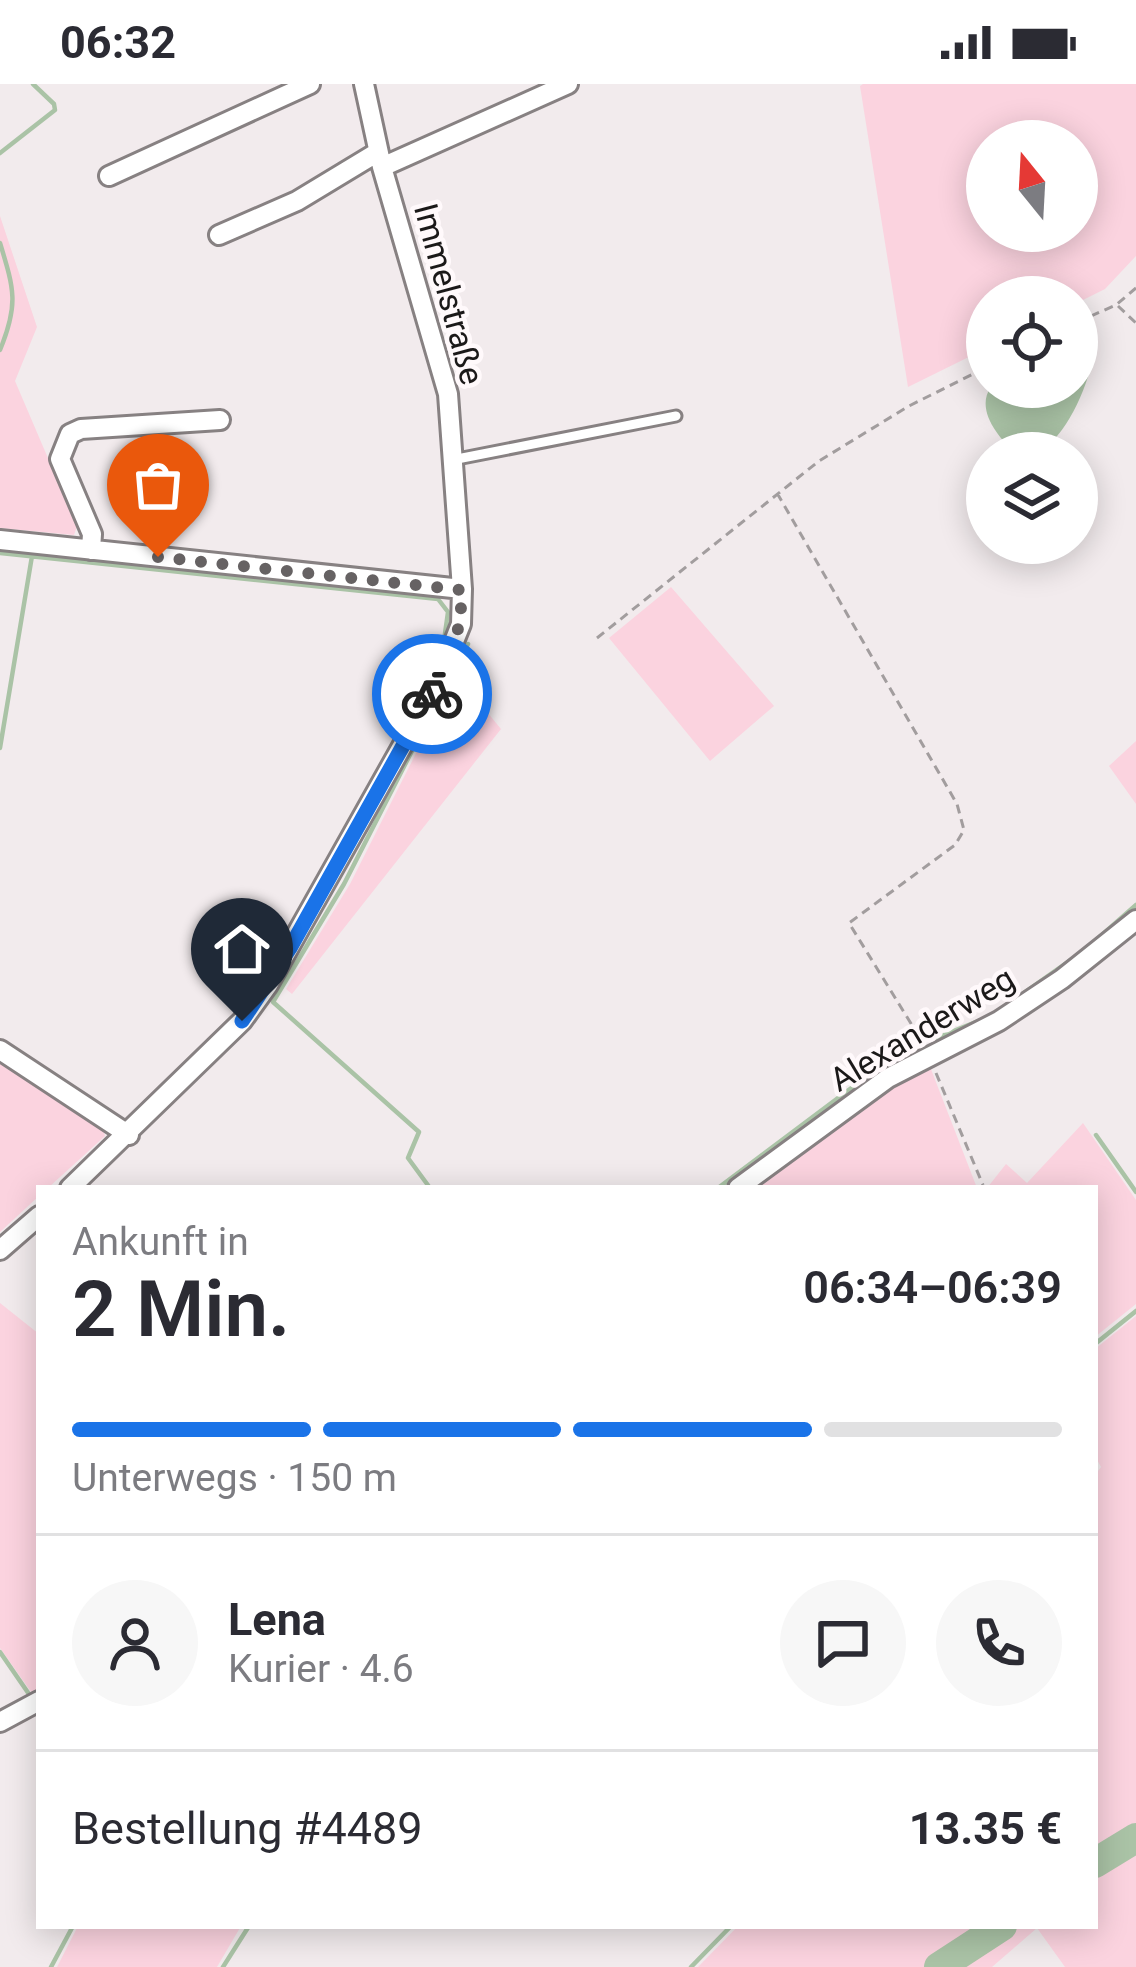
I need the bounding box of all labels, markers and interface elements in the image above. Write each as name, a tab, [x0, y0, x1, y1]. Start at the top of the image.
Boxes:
text: 06:32	[60, 16, 176, 69]
north arrow	[966, 120, 1098, 252]
map controls	[966, 120, 1098, 564]
street label: Immelstraße	[406, 199, 492, 389]
button: locate	[966, 276, 1098, 408]
button: layers	[966, 432, 1098, 564]
pin	[107, 434, 209, 557]
icon: bag	[125, 452, 191, 518]
courier	[372, 634, 492, 754]
icon: bike	[399, 661, 465, 727]
pin	[191, 898, 293, 1021]
icon: home	[209, 916, 275, 982]
street label: Alexanderweg	[823, 959, 1021, 1099]
text: Ankunft in	[72, 1219, 249, 1265]
text: 06:34–06:39	[803, 1261, 1062, 1314]
text: 2 Min.	[72, 1264, 290, 1355]
text: Unterwegs · 150 m	[72, 1455, 397, 1501]
button: person	[72, 1580, 198, 1706]
button: chat	[780, 1580, 906, 1706]
button: phone	[936, 1580, 1062, 1706]
text: Lena	[228, 1593, 326, 1646]
text: Kurier · 4.6	[228, 1646, 414, 1692]
text: Bestellung #4489	[72, 1802, 423, 1855]
text: 13.35 €	[909, 1802, 1062, 1855]

